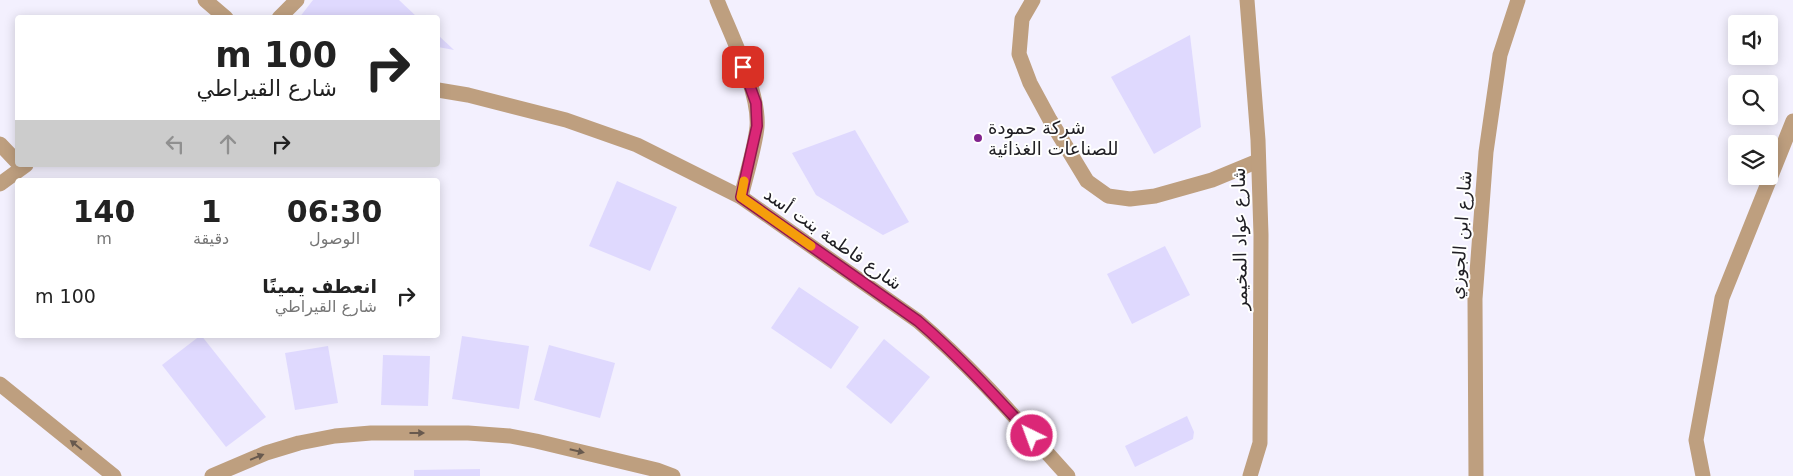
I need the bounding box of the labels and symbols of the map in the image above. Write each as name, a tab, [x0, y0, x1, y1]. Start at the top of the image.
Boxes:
pin	[722, 46, 764, 88]
place label: شركة حمودة للصناعات الغذائية	[988, 117, 1119, 159]
marker: شركة حمودة للصناعات الغذائية	[972, 132, 984, 144]
street label: شارع عواد المخيمر	[1228, 167, 1252, 312]
street label: شارع ابن الجوزي	[1446, 170, 1476, 300]
street label: شارع فاطمة بنت أسد	[760, 182, 907, 295]
position arrow	[1005, 409, 1057, 461]
one-way arrow	[409, 429, 425, 437]
one-way arrow	[69, 440, 82, 451]
one-way arrow	[570, 447, 585, 455]
one-way arrow	[250, 453, 265, 461]

